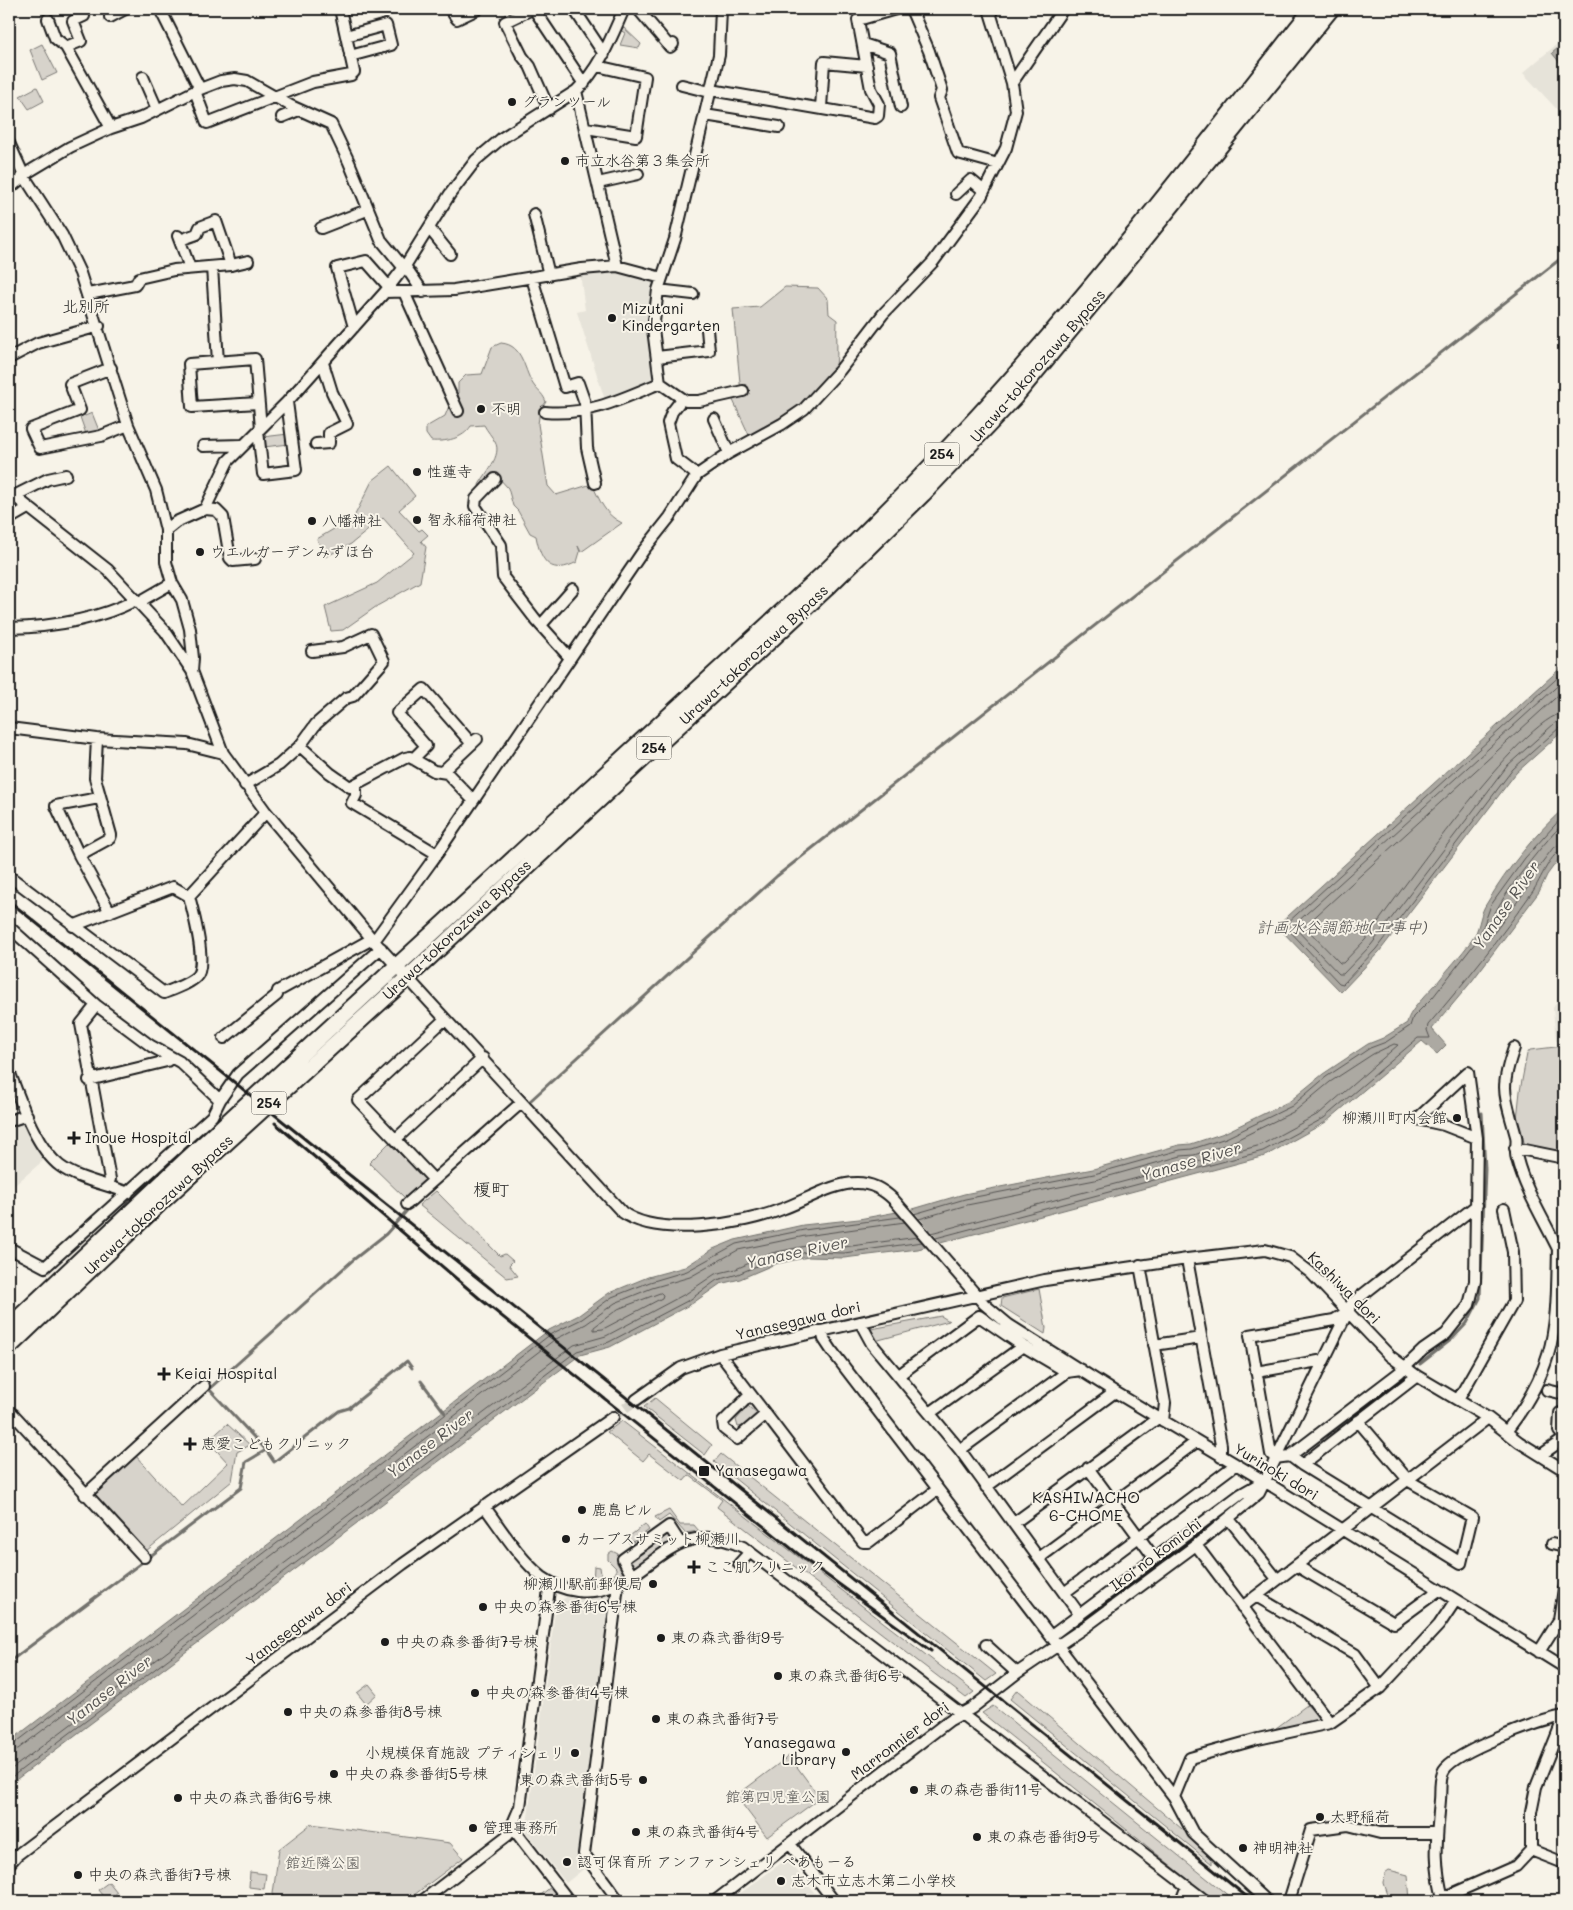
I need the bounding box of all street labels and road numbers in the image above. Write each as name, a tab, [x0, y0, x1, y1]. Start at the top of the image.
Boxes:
street label: Urawa-tokorozawa Bypass	[965, 285, 1109, 446]
road number: 254	[924, 442, 960, 466]
street label: Urawa-tokorozawa Bypass	[675, 580, 832, 729]
road number: 254	[636, 736, 672, 760]
street label: Urawa-tokorozawa Bypass	[378, 855, 535, 1004]
road number: 254	[252, 1092, 286, 1114]
street label: Urawa-tokorozawa Bypass	[80, 1130, 237, 1279]
street label: Kashiwa dori	[1304, 1247, 1385, 1328]
street label: Yanasegawa dori	[733, 1296, 862, 1344]
street label: Yurinoki dori	[1231, 1438, 1322, 1504]
street label: Ikoi no komichi	[1105, 1513, 1205, 1595]
street label: Yanasegawa dori	[241, 1577, 355, 1670]
street label: Marronnier dori	[846, 1697, 953, 1784]

